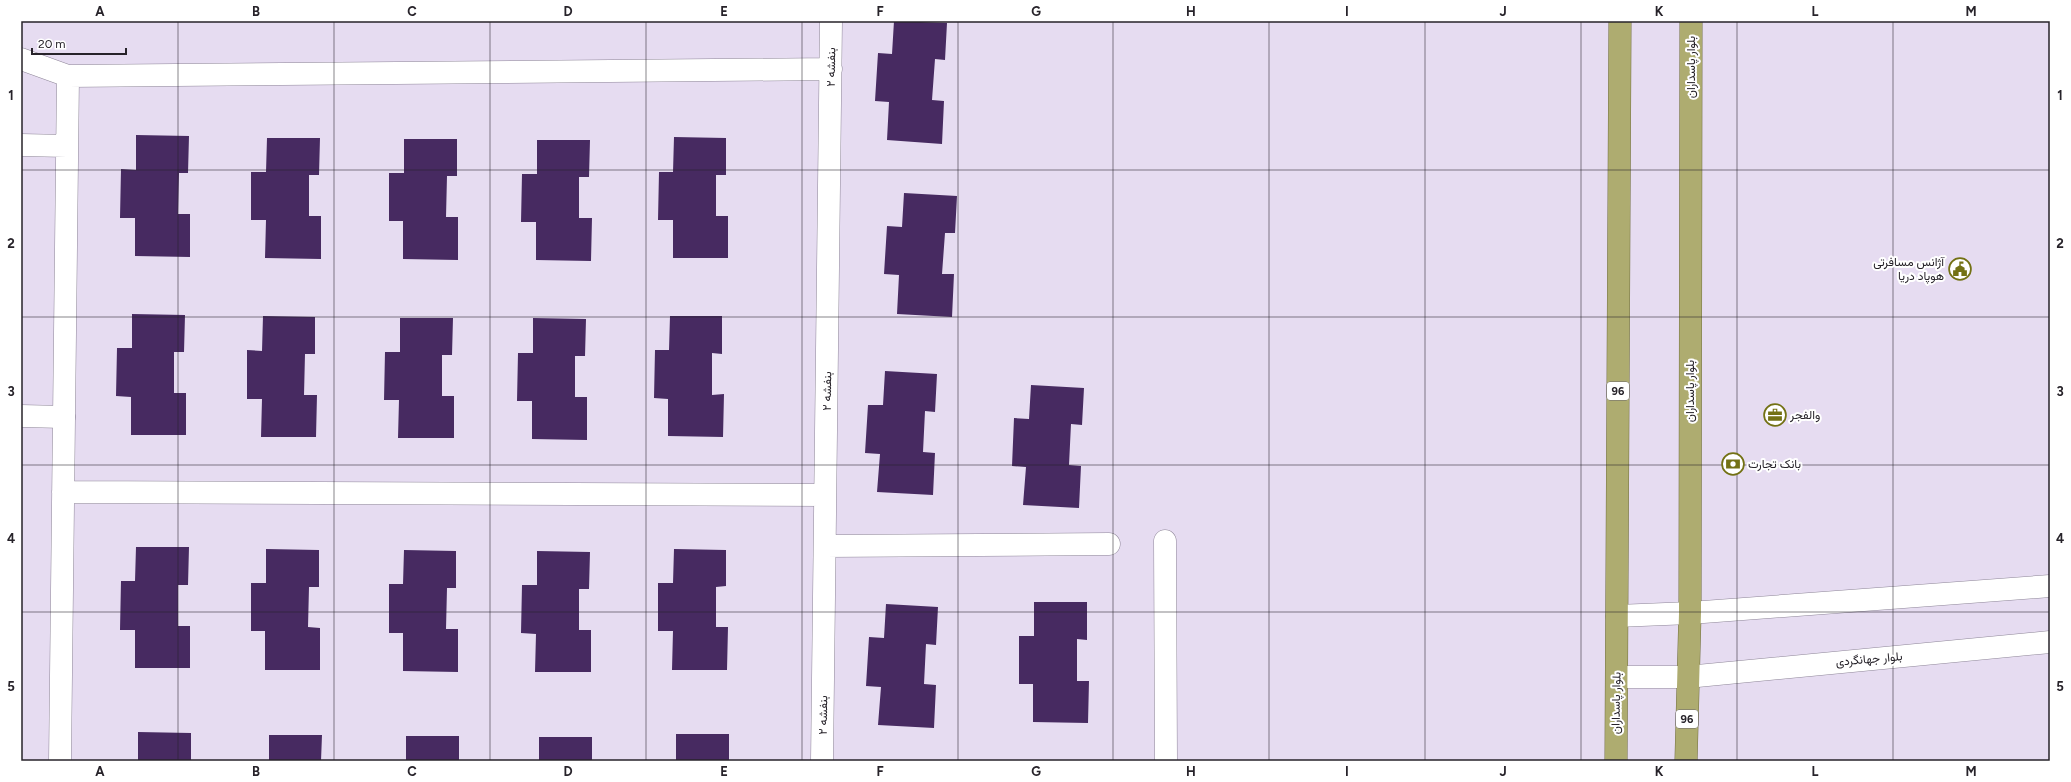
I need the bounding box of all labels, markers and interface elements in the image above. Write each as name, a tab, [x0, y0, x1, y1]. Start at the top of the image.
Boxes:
text: A	[95, 4, 105, 19]
text: B	[252, 4, 260, 19]
text: C	[407, 4, 417, 19]
text: D	[563, 4, 573, 19]
text: E	[720, 4, 728, 19]
text: F	[876, 4, 884, 19]
text: G	[1031, 4, 1041, 19]
text: H	[1186, 4, 1196, 19]
text: I	[1345, 4, 1349, 19]
text: J	[1499, 4, 1507, 19]
text: K	[1655, 4, 1664, 19]
text: L	[1812, 4, 1819, 19]
text: M	[1965, 4, 1977, 19]
scale bar	[32, 30, 126, 56]
street label: بلوار پاسداران	[1684, 36, 1699, 98]
text: 20 m	[38, 37, 66, 51]
street label: بنفشه ۲	[824, 47, 838, 87]
text: 1	[8, 88, 14, 103]
text: 1	[2057, 88, 2063, 103]
text: 2	[7, 236, 15, 251]
text: 2	[2056, 236, 2064, 251]
place label: آژانس مسافرتی هوپاد دریا	[1873, 255, 1945, 284]
public building icon: آژانس مسافرتی هوپاد دریا	[1947, 256, 1973, 282]
street label: بلوار پاسداران	[1683, 360, 1698, 422]
street label: بنفشه ۲	[820, 371, 834, 411]
road number: 96	[1607, 382, 1629, 400]
text: 3	[7, 384, 15, 399]
text: 3	[2056, 384, 2064, 399]
office icon: والفجر	[1762, 402, 1788, 428]
place label: والفجر	[1789, 408, 1820, 423]
bank icon: بانک تجارت	[1720, 451, 1746, 477]
place label: بانک تجارت	[1748, 457, 1801, 472]
text: 4	[7, 531, 15, 546]
text: 4	[2056, 531, 2064, 546]
street label: بلوار جهانگردی	[1835, 649, 1903, 670]
street label: بلوار پاسداران	[1608, 672, 1625, 734]
text: 5	[7, 679, 15, 694]
text: 5	[2056, 679, 2064, 694]
street label: بنفشه ۲	[816, 695, 830, 735]
road number: 96	[1676, 710, 1698, 728]
text: A	[95, 764, 105, 779]
text: B	[252, 764, 260, 779]
text: C	[407, 764, 417, 779]
text: D	[563, 764, 573, 779]
text: E	[720, 764, 728, 779]
text: F	[876, 764, 884, 779]
text: G	[1031, 764, 1041, 779]
text: H	[1186, 764, 1196, 779]
text: I	[1345, 764, 1349, 779]
text: J	[1499, 764, 1507, 779]
text: K	[1655, 764, 1664, 779]
text: L	[1812, 764, 1819, 779]
text: M	[1965, 764, 1977, 779]

